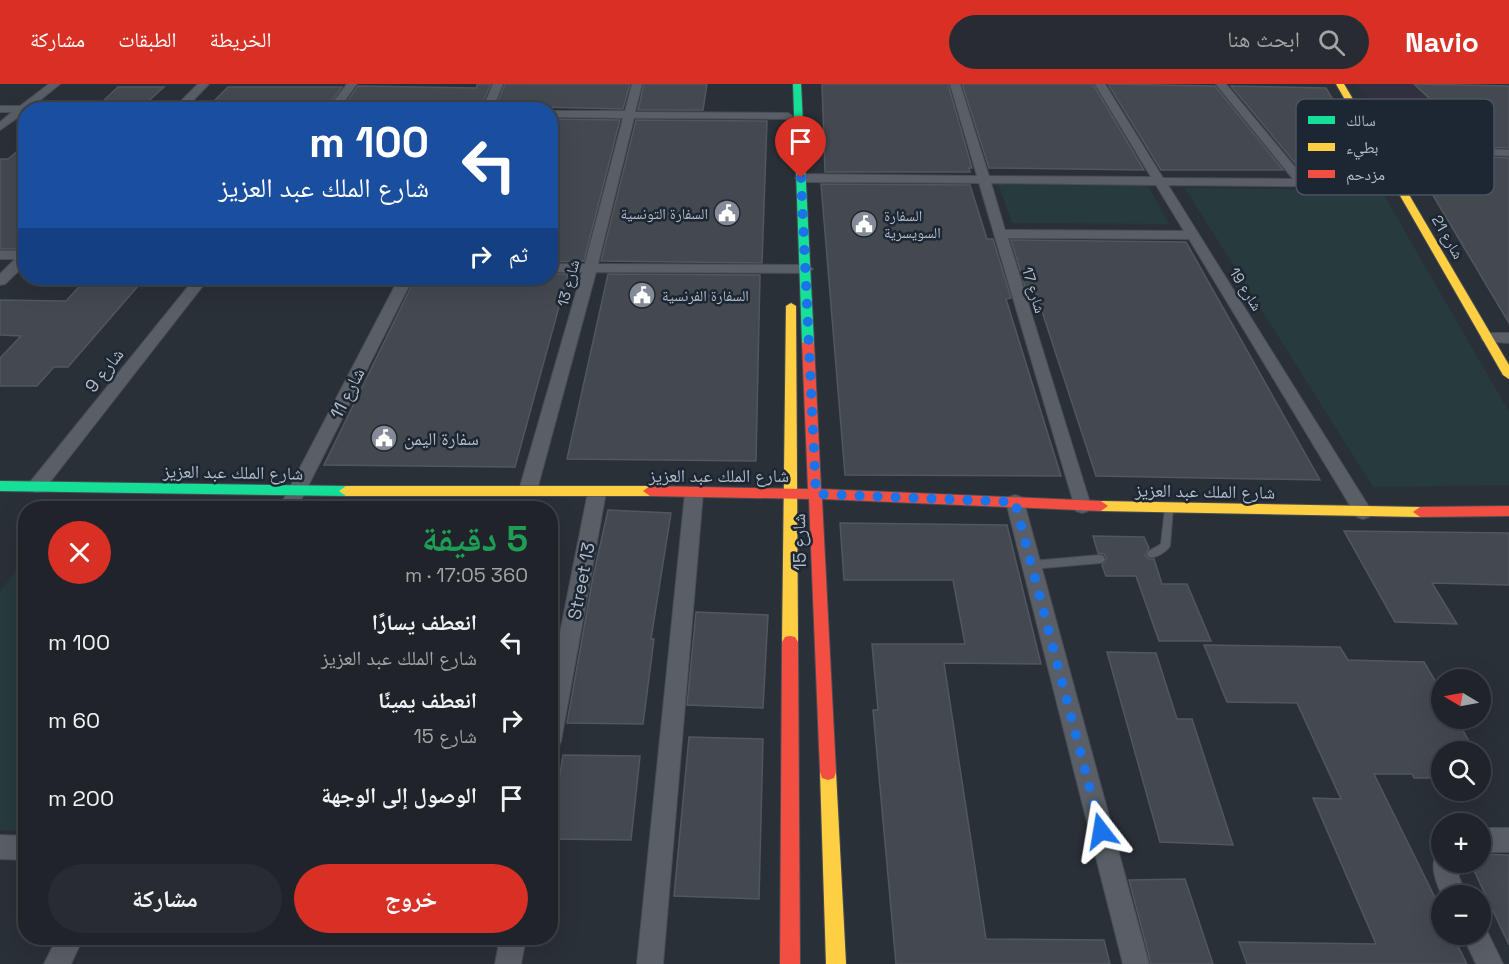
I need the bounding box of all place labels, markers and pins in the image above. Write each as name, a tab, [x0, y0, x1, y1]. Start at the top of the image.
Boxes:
pin	[775, 116, 826, 178]
public building icon: السفارة التونسية	[712, 198, 742, 228]
place label: السفارة التونسية	[621, 204, 708, 223]
place label: السفارة السويسرية	[884, 206, 941, 242]
public building icon: السفارة السويسرية	[849, 209, 879, 239]
public building icon: السفارة الفرنسية	[627, 280, 657, 310]
place label: السفارة الفرنسية	[662, 286, 749, 305]
public building icon: سفارة اليمن	[369, 423, 399, 453]
place label: سفارة اليمن	[404, 427, 479, 450]

